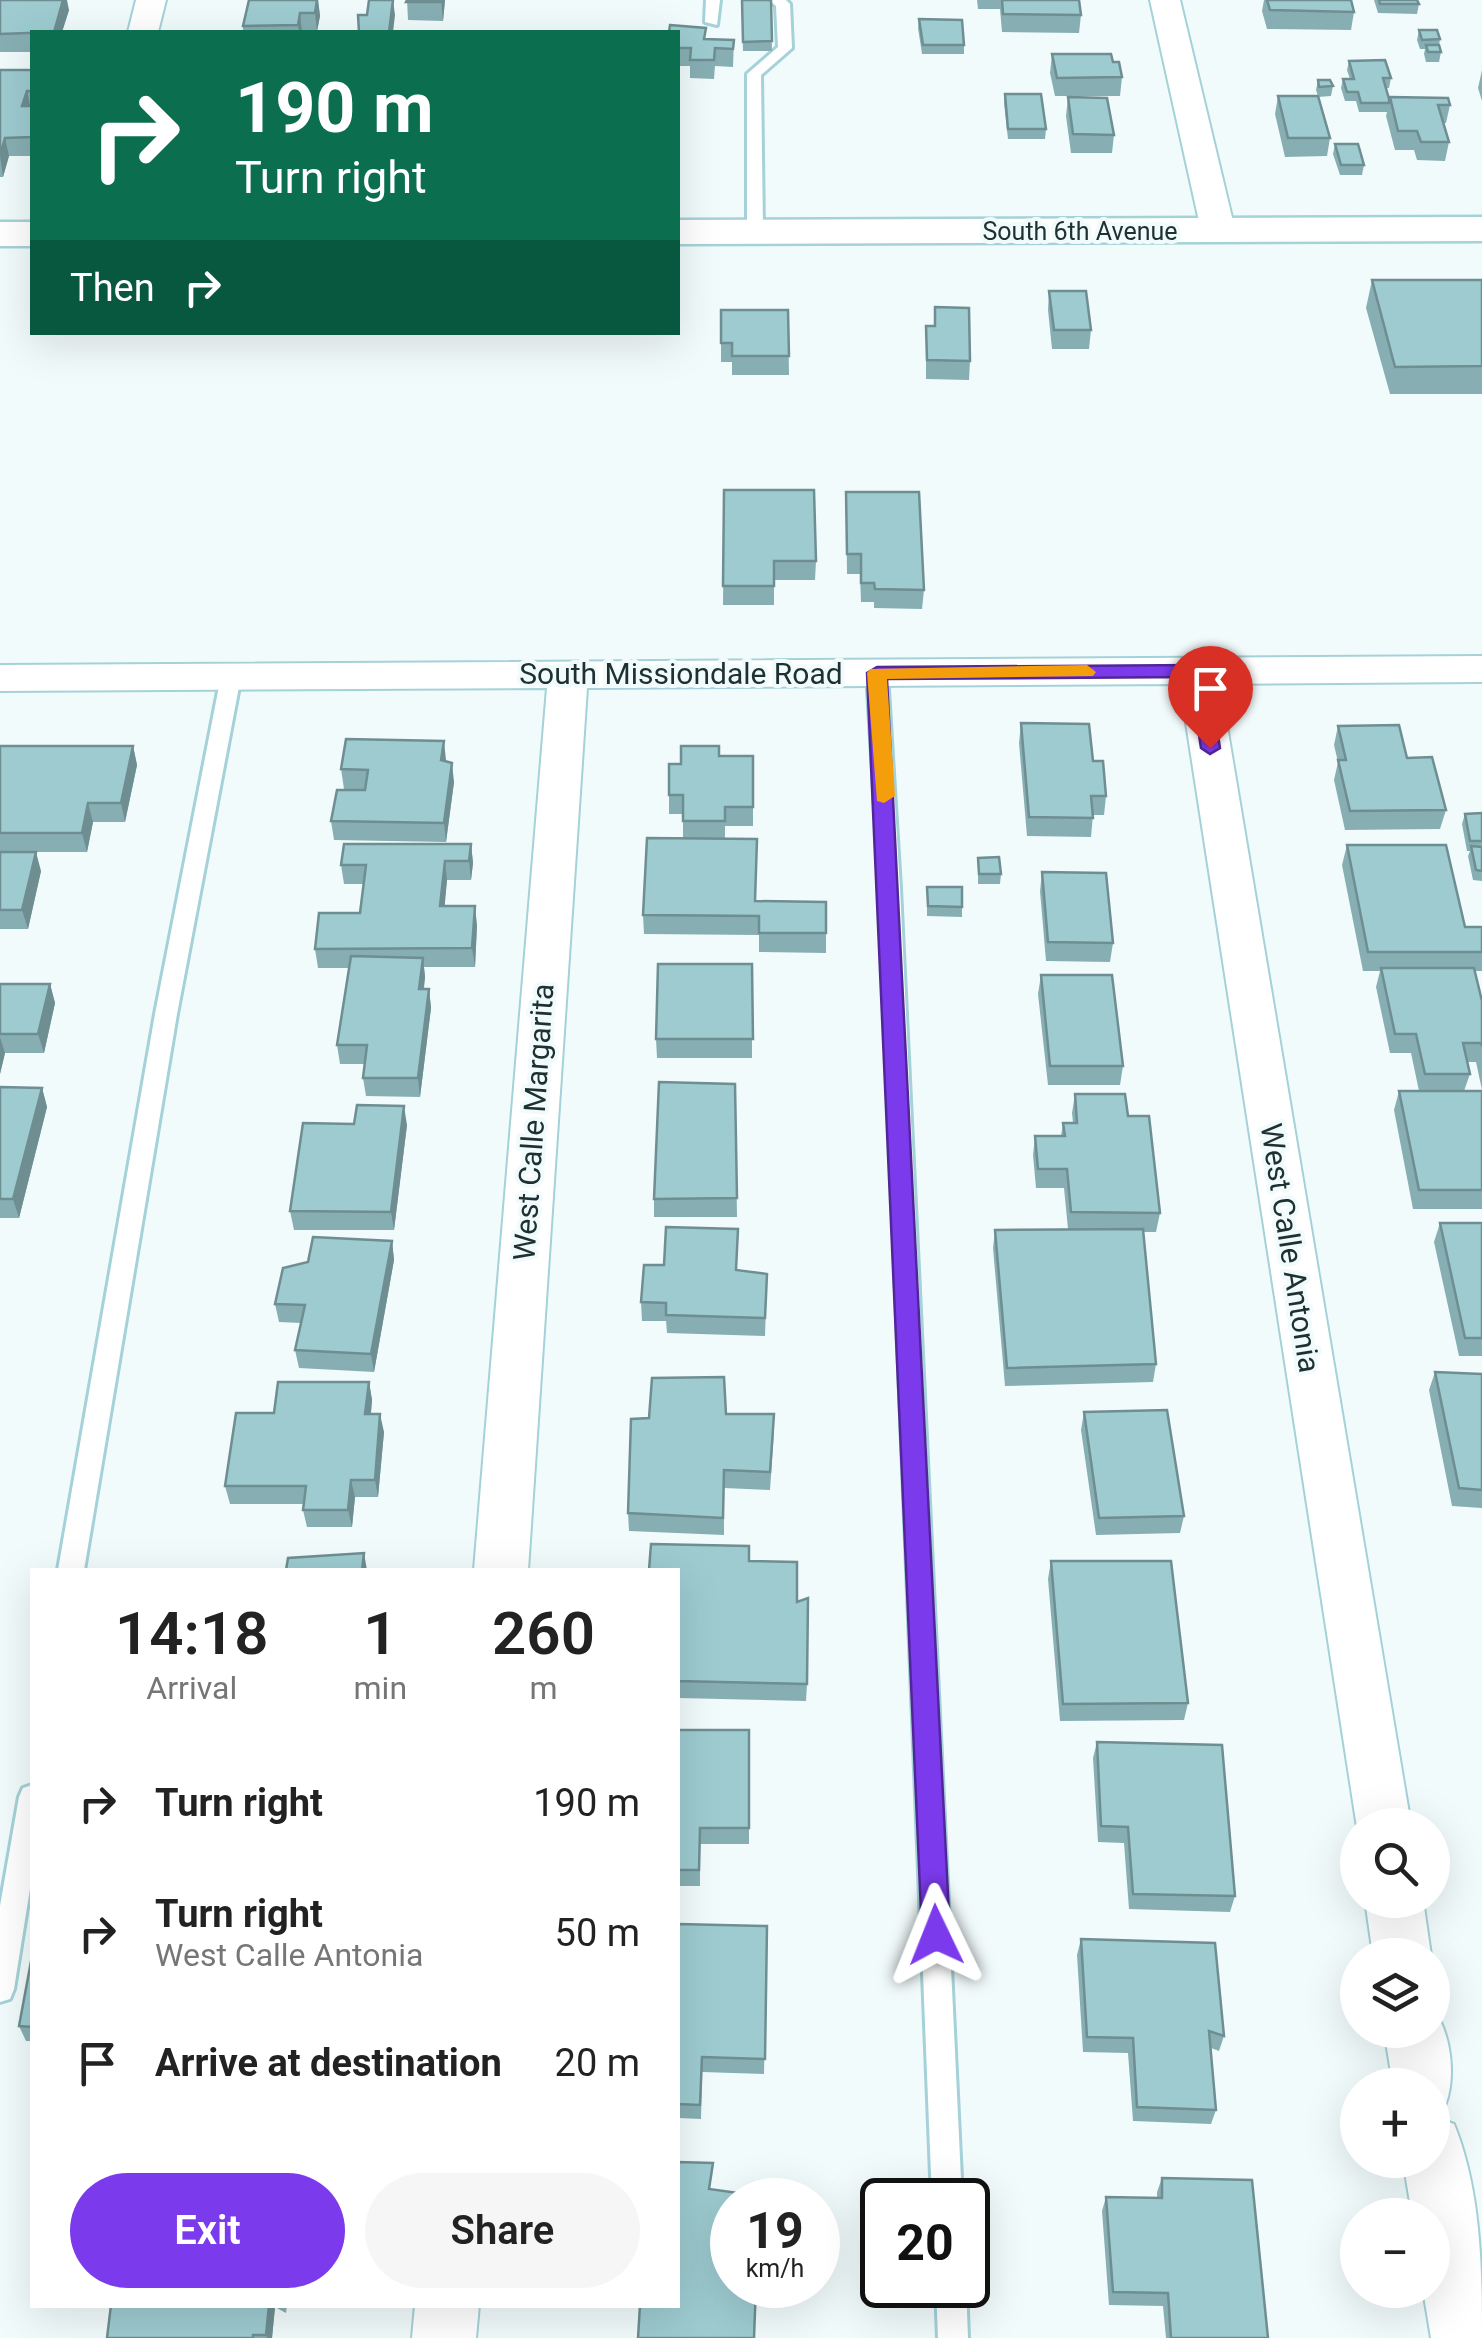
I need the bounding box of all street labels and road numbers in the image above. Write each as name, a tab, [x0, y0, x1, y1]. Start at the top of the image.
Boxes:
street label: South 6th Avenue	[983, 217, 1177, 246]
street label: South Missiondale Road	[519, 656, 843, 691]
street label: West Calle Margarita	[506, 982, 561, 1262]
street label: West Calle Antonia	[1254, 1121, 1327, 1375]

